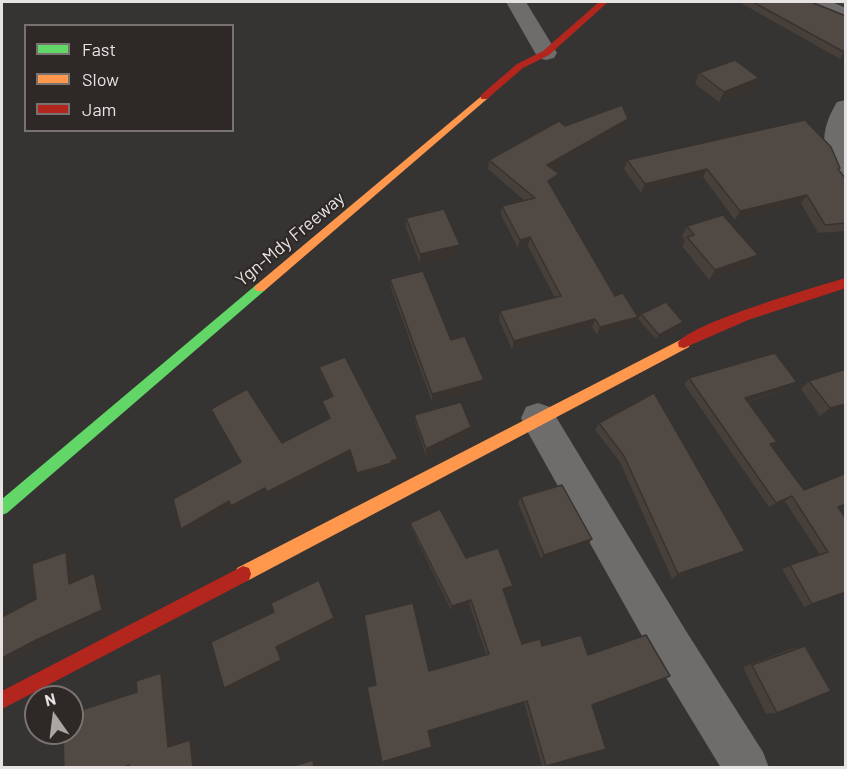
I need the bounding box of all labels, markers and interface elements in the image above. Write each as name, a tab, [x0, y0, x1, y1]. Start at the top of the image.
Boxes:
legend	[24, 24, 234, 132]
text: Fast	[82, 38, 116, 60]
text: Slow	[82, 68, 119, 90]
text: Jam	[82, 98, 116, 120]
street label: Ygn-Mdy Freeway	[231, 187, 349, 291]
north arrow	[24, 685, 84, 745]
text: N	[43, 688, 57, 709]

